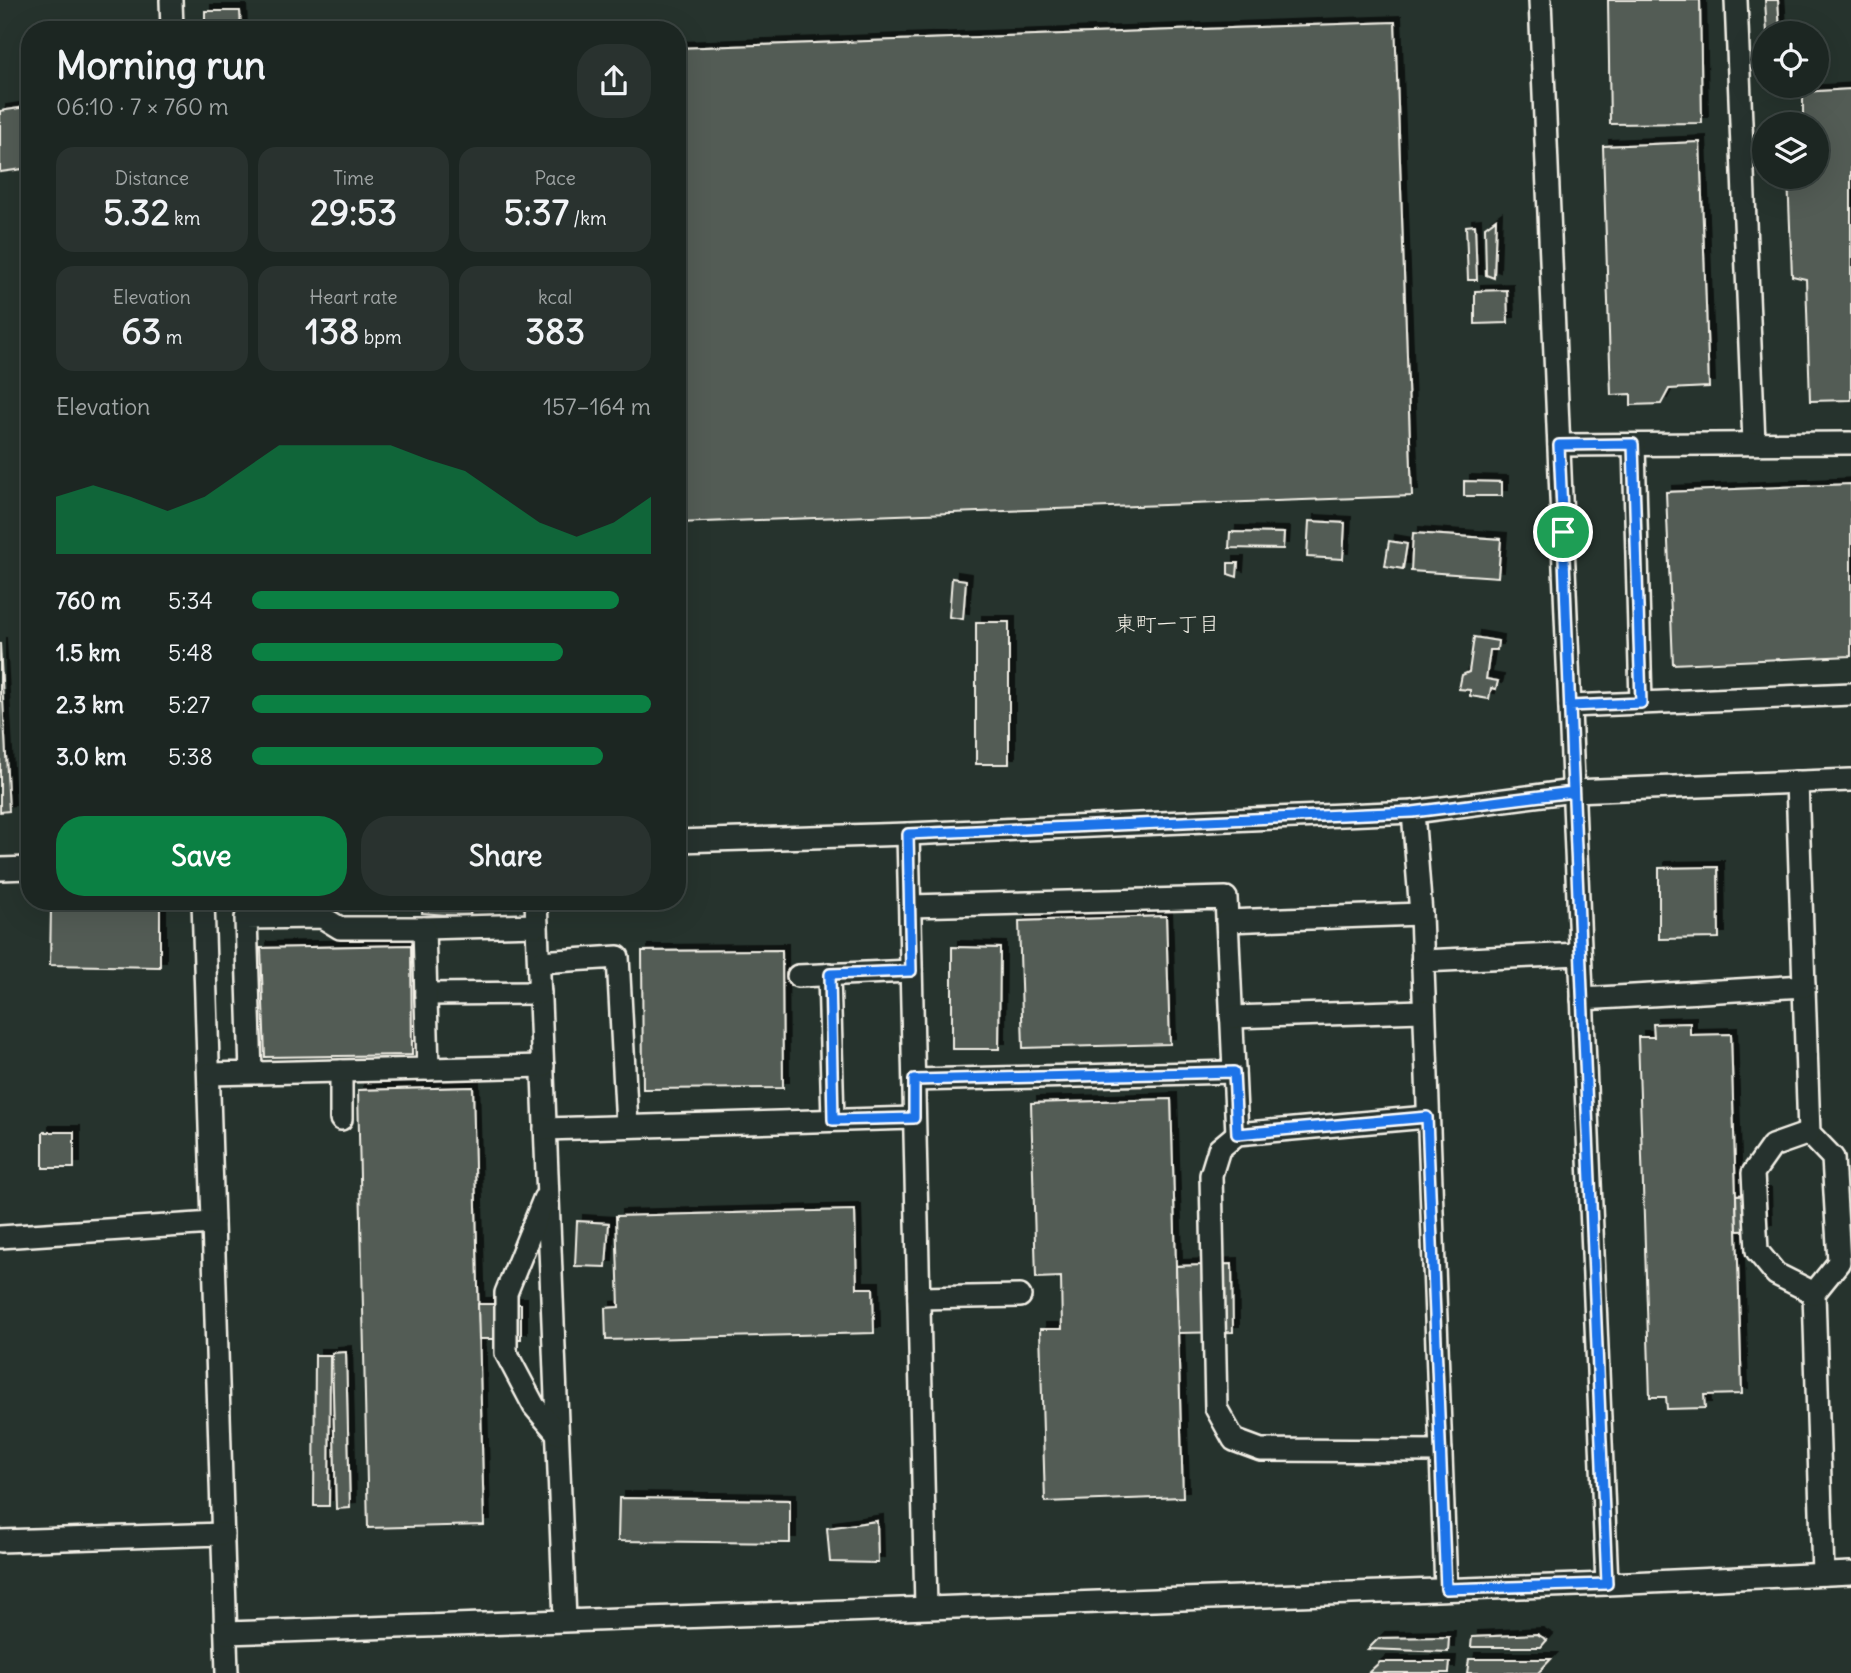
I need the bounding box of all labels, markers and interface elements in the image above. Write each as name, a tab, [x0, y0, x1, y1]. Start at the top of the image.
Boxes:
map controls	[1752, 21, 1829, 189]
button: locate	[1752, 21, 1829, 98]
text: Morning run	[56, 42, 266, 89]
button: share	[577, 44, 651, 118]
text: 06:10 · 7 × 760 m	[56, 92, 229, 121]
button: layers	[1752, 112, 1829, 189]
text: Distance	[115, 166, 189, 190]
text: Time	[333, 166, 374, 190]
text: Pace	[535, 166, 576, 190]
text: 5.32	[103, 190, 170, 234]
text: 29:53	[310, 190, 397, 234]
text: 5:37	[504, 190, 569, 234]
text: km	[170, 206, 200, 230]
text: /km	[569, 206, 607, 230]
text: Elevation	[113, 285, 191, 309]
text: Heart rate	[309, 285, 398, 309]
text: kcal	[538, 285, 572, 309]
text: 63	[121, 309, 161, 353]
text: 138	[305, 309, 359, 353]
text: 383	[525, 309, 585, 353]
text: m	[161, 325, 182, 349]
text: bpm	[359, 325, 402, 349]
text: Elevation	[56, 392, 150, 421]
text: 157–164 m	[543, 392, 651, 421]
pin	[1533, 502, 1593, 562]
icon: arrive	[1544, 513, 1582, 551]
text: 760 m	[56, 586, 121, 615]
text: 5:34	[168, 586, 213, 615]
district label: 東町一丁目	[1115, 610, 1220, 637]
text: 1.5 km	[56, 638, 121, 667]
text: 5:48	[168, 638, 213, 667]
text: 2.3 km	[56, 690, 124, 719]
text: 5:27	[168, 690, 210, 719]
text: 3.0 km	[56, 742, 126, 771]
text: 5:38	[168, 742, 213, 771]
button: Save	[56, 816, 347, 896]
button: Share	[361, 816, 651, 896]

